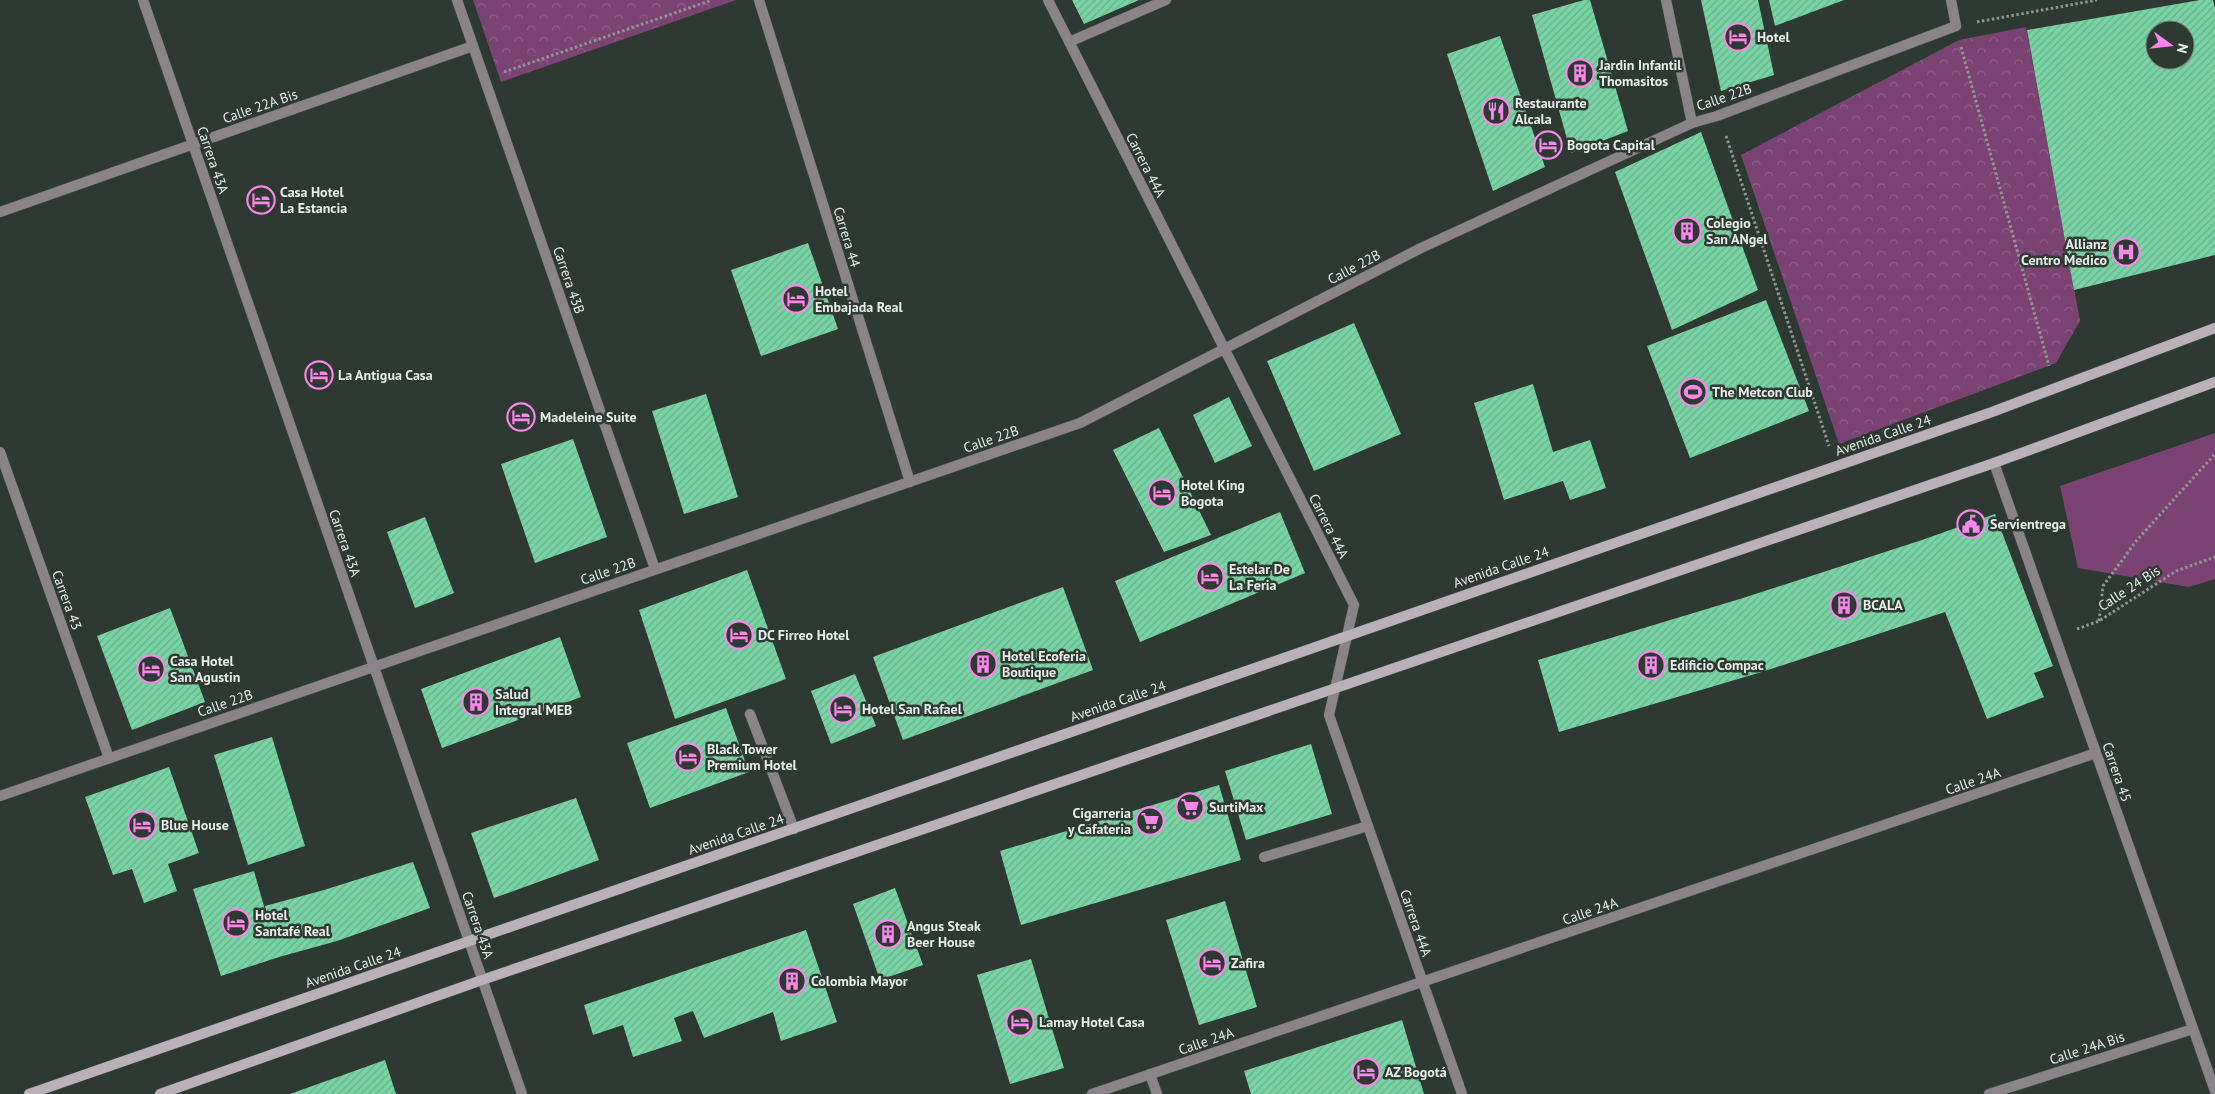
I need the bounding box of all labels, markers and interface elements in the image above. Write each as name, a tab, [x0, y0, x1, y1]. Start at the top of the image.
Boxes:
north arrow	[2145, 20, 2195, 70]
hotel icon: Hotel	[1723, 22, 1753, 52]
place label: Hotel	[1757, 28, 1791, 46]
text: N	[2173, 42, 2192, 55]
place label: Jardin Infantil Thomasitos	[1598, 56, 1682, 90]
building icon: Jardin Infantil Thomasitos	[1565, 58, 1595, 88]
street label: Calle 22B	[1694, 79, 1754, 115]
street label: Calle 22A Bis	[220, 85, 300, 127]
place label: Restaurante Alcala	[1515, 94, 1587, 128]
restaurant icon: Restaurante Alcala	[1481, 96, 1511, 126]
street label: Carrera 43A	[193, 124, 233, 197]
street label: Carrera 44A	[1122, 130, 1170, 201]
hotel icon: Bogota Capital	[1533, 130, 1563, 160]
place label: Bogota Capital	[1567, 136, 1656, 154]
place label: Casa Hotel La Estancia	[280, 183, 347, 217]
hotel icon: Casa Hotel La Estancia	[246, 185, 276, 215]
street label: Carrera 44	[829, 205, 865, 270]
place label: Colegio San ANgel	[1706, 214, 1768, 248]
building icon: Colegio San ANgel	[1672, 216, 1702, 246]
place label: Allianz Centro Medico	[2021, 235, 2107, 269]
hospital icon: Allianz Centro Medico	[2111, 237, 2141, 267]
street label: Carrera 43B	[549, 244, 589, 316]
street label: Calle 22B	[1325, 246, 1383, 288]
place label: Hotel Embajada Real	[815, 282, 904, 316]
hotel icon: Hotel Embajada Real	[781, 284, 811, 314]
hotel icon: La Antigua Casa	[304, 360, 334, 390]
place label: La Antigua Casa	[338, 366, 433, 384]
sports icon: The Metcon Club	[1678, 377, 1708, 407]
place label: The Metcon Club	[1712, 383, 1813, 401]
hotel icon: Madeleine Suite	[506, 402, 536, 432]
place label: Madeleine Suite	[540, 408, 637, 426]
street label: Avenida Calle 24	[1833, 410, 1934, 460]
street label: Calle 22B	[961, 421, 1021, 457]
place label: Hotel King Bogota	[1181, 476, 1245, 510]
hotel icon: Hotel King Bogota	[1147, 478, 1177, 508]
street label: Carrera 44A	[1305, 491, 1353, 562]
street label: Carrera 43A	[325, 507, 365, 580]
public building icon: Servientrega	[1956, 509, 1986, 539]
place label: Servientrega	[1990, 515, 2066, 533]
street label: Avenida Calle 24	[1451, 542, 1552, 592]
street label: Calle 22B	[578, 553, 638, 589]
place label: Estelar De La Feria	[1229, 560, 1290, 594]
street label: Calle 24 Bis	[2095, 561, 2164, 615]
hotel icon: Estelar De La Feria	[1195, 562, 1225, 592]
street label: Carrera 43	[48, 568, 86, 632]
building icon: BCALA	[1829, 590, 1859, 620]
place label: BCALA	[1863, 596, 1903, 614]
hotel icon: DC Firreo Hotel	[724, 620, 754, 650]
place label: DC Firreo Hotel	[758, 626, 850, 644]
place label: Hotel Ecoferia Boutique	[1002, 647, 1086, 681]
building icon: Hotel Ecoferia Boutique	[968, 649, 998, 679]
building icon: Edificio Compac	[1636, 650, 1666, 680]
place label: Casa Hotel San Agustin	[170, 652, 240, 686]
hotel icon: Casa Hotel San Agustin	[136, 654, 166, 684]
place label: Edificio Compac	[1670, 656, 1764, 674]
street label: Avenida Calle 24	[1068, 676, 1169, 726]
street label: Calle 22B	[195, 685, 255, 721]
place label: Salud Integral MEB	[495, 685, 572, 719]
building icon: Salud Integral MEB	[461, 687, 491, 717]
hotel icon: Hotel San Rafael	[828, 694, 858, 724]
place label: Hotel San Rafael	[862, 700, 963, 718]
place label: Black Tower Premium Hotel	[707, 740, 798, 774]
street label: Carrera 45	[2098, 740, 2136, 804]
hotel icon: Black Tower Premium Hotel	[673, 742, 703, 772]
street label: Calle 24A	[1943, 763, 2004, 799]
supermarket icon: SurtiMax	[1175, 792, 1205, 822]
place label: SurtiMax	[1209, 798, 1264, 816]
place label: Cigarreria y Cafateria	[1067, 804, 1131, 838]
supermarket icon: Cigarreria y Cafateria	[1135, 806, 1165, 836]
street label: Avenida Calle 24	[686, 809, 787, 859]
hotel icon: Blue House	[127, 810, 157, 840]
place label: Blue House	[161, 816, 229, 834]
street label: Carrera 44A	[1396, 887, 1436, 960]
street label: Carrera 43A	[458, 889, 498, 962]
street label: Calle 24A	[1560, 893, 1621, 929]
place label: Hotel Santafé Real	[255, 906, 331, 940]
hotel icon: Hotel Santafé Real	[221, 908, 251, 938]
place label: Angus Steak Beer House	[907, 917, 981, 951]
building icon: Angus Steak Beer House	[873, 919, 903, 949]
street label: Avenida Calle 24	[303, 942, 404, 992]
hotel icon: Zafira	[1197, 948, 1227, 978]
place label: Zafira	[1231, 954, 1265, 972]
building icon: Colombia Mayor	[777, 966, 807, 996]
place label: Colombia Mayor	[811, 972, 908, 990]
hotel icon: Lamay Hotel Casa	[1005, 1007, 1035, 1037]
place label: Lamay Hotel Casa	[1039, 1013, 1145, 1031]
street label: Calle 24A	[1176, 1023, 1237, 1059]
street label: Calle 24A Bis	[2047, 1027, 2127, 1069]
hotel icon: AZ Bogotá	[1351, 1057, 1381, 1087]
place label: AZ Bogotá	[1385, 1063, 1447, 1081]

